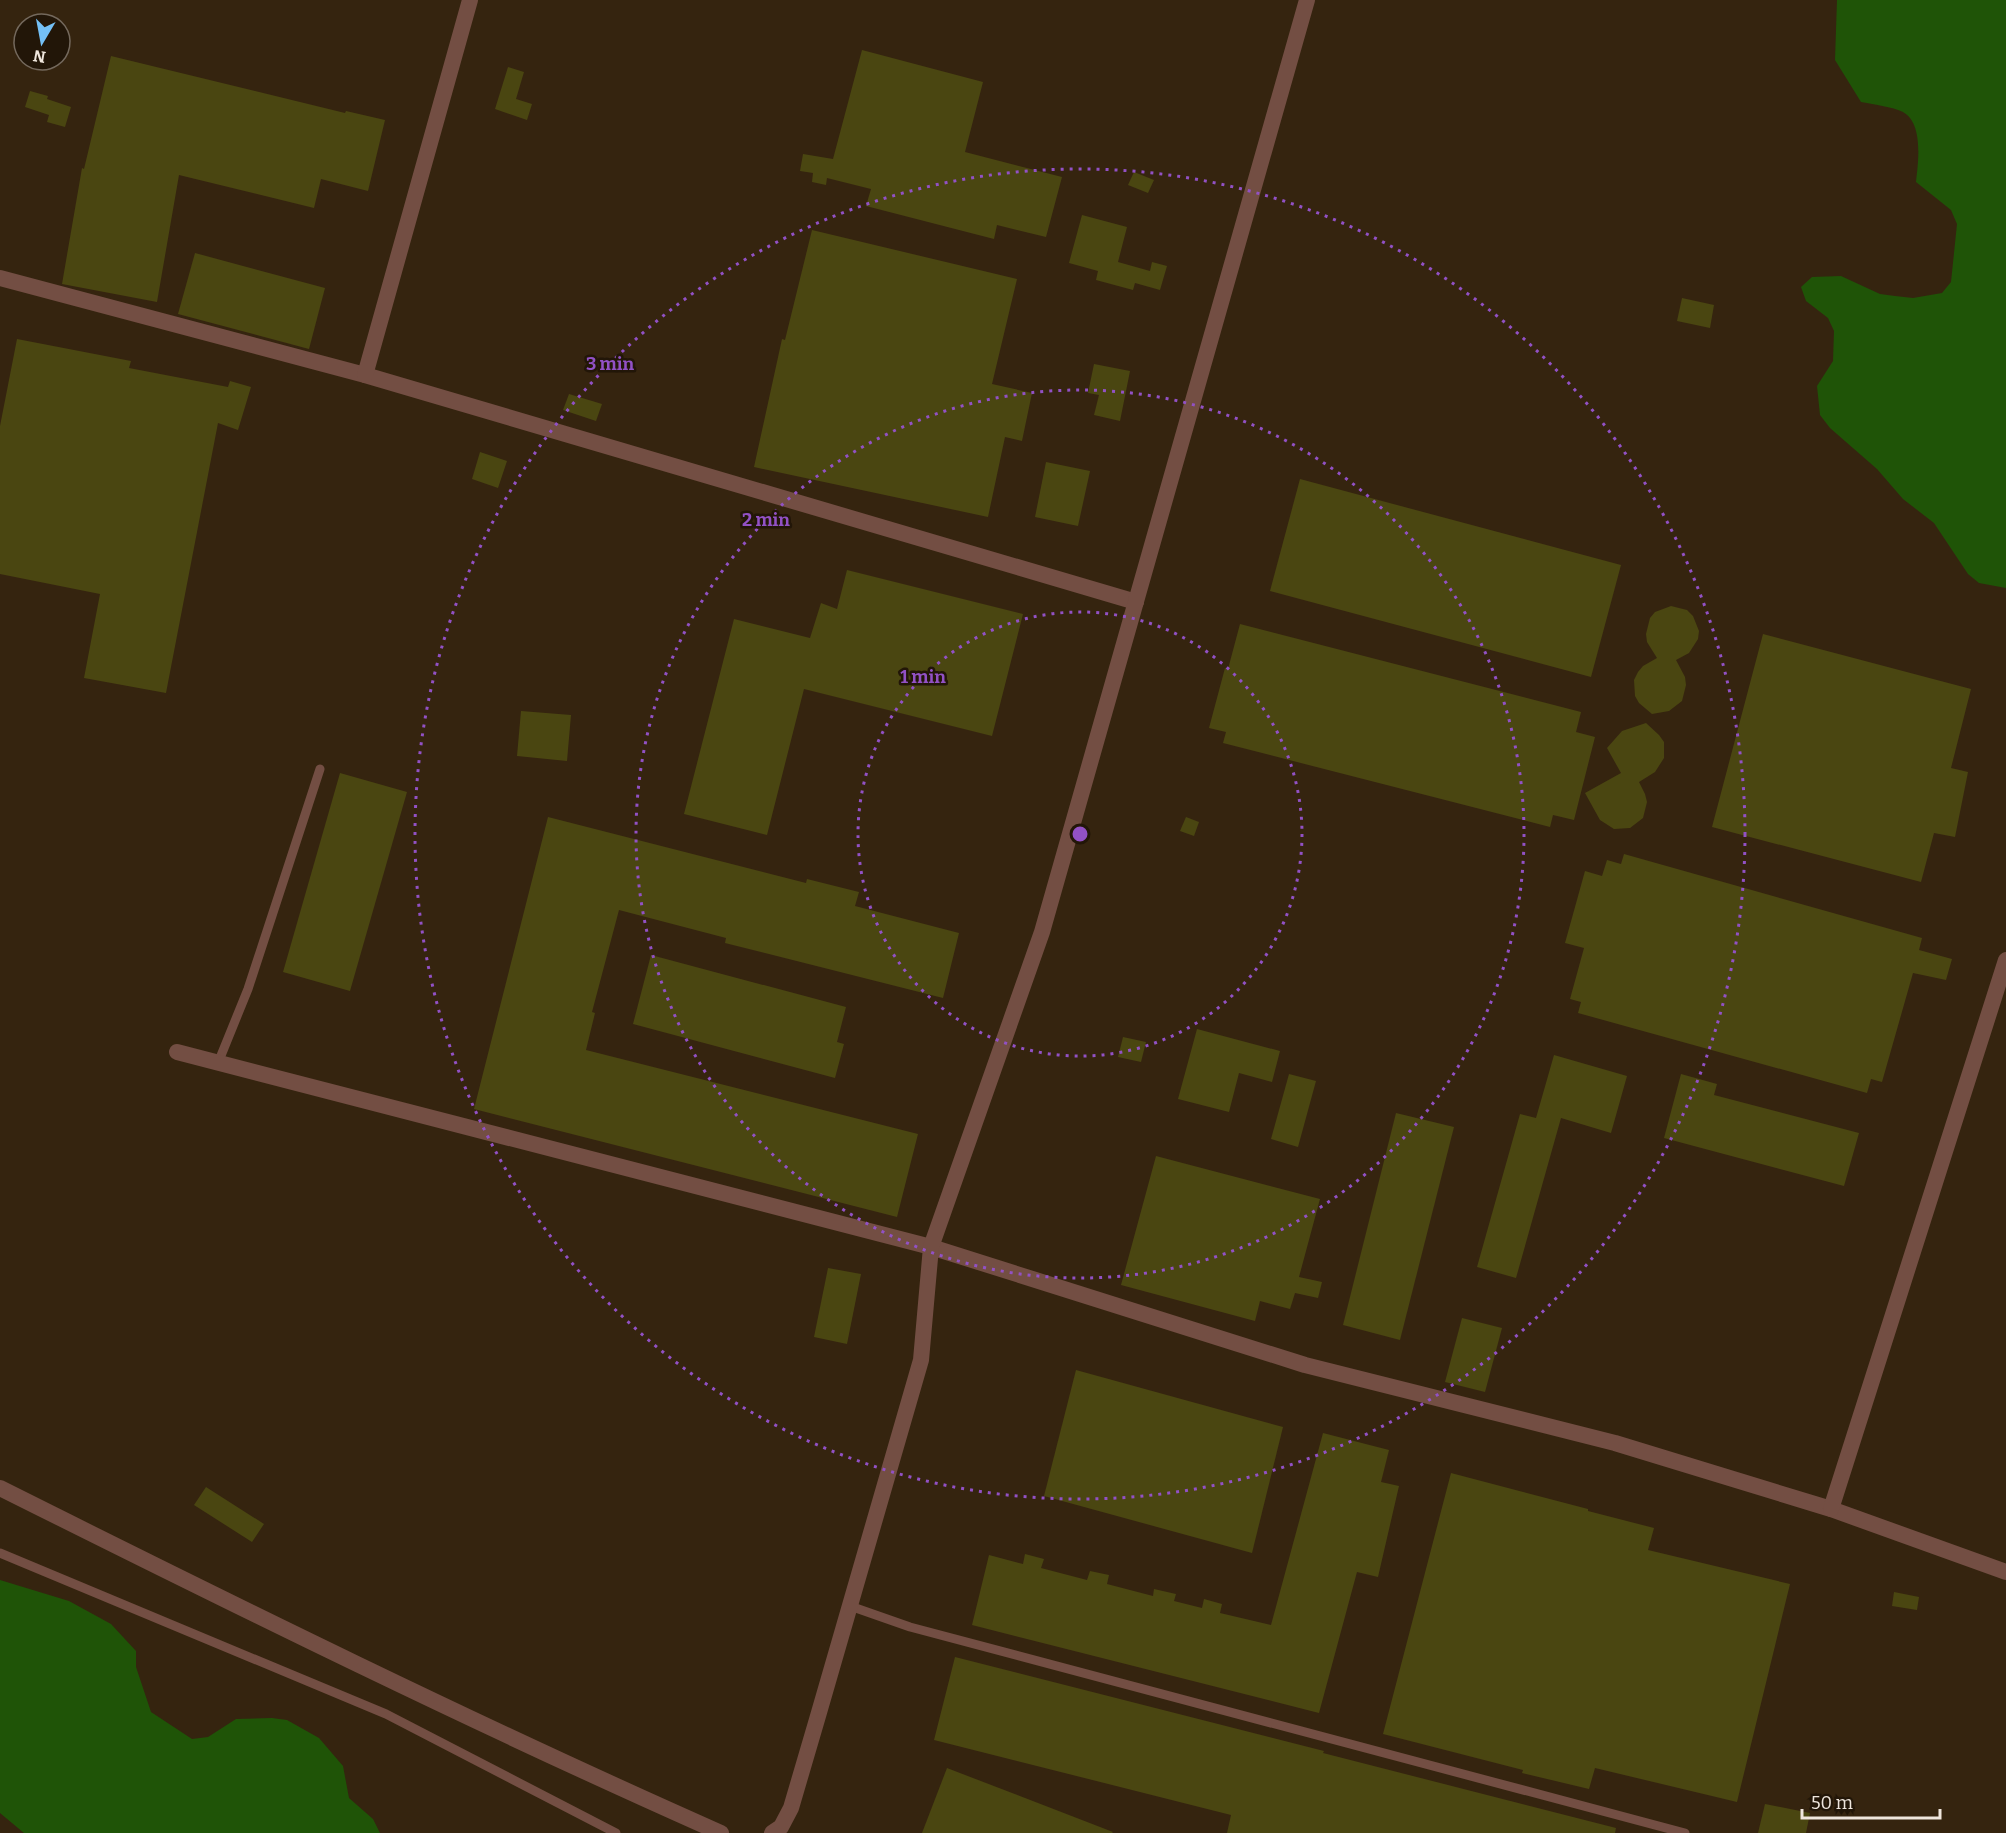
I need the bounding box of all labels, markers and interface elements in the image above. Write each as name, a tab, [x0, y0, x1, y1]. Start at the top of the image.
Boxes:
north arrow	[12, 12, 72, 72]
text: N	[32, 46, 47, 67]
text: 3 min	[586, 353, 634, 375]
text: 2 min	[742, 509, 790, 531]
text: 1 min	[900, 666, 946, 688]
centre of rings	[1070, 824, 1090, 844]
scale bar	[1802, 1782, 1940, 1820]
text: 50 m	[1811, 1792, 1853, 1814]

